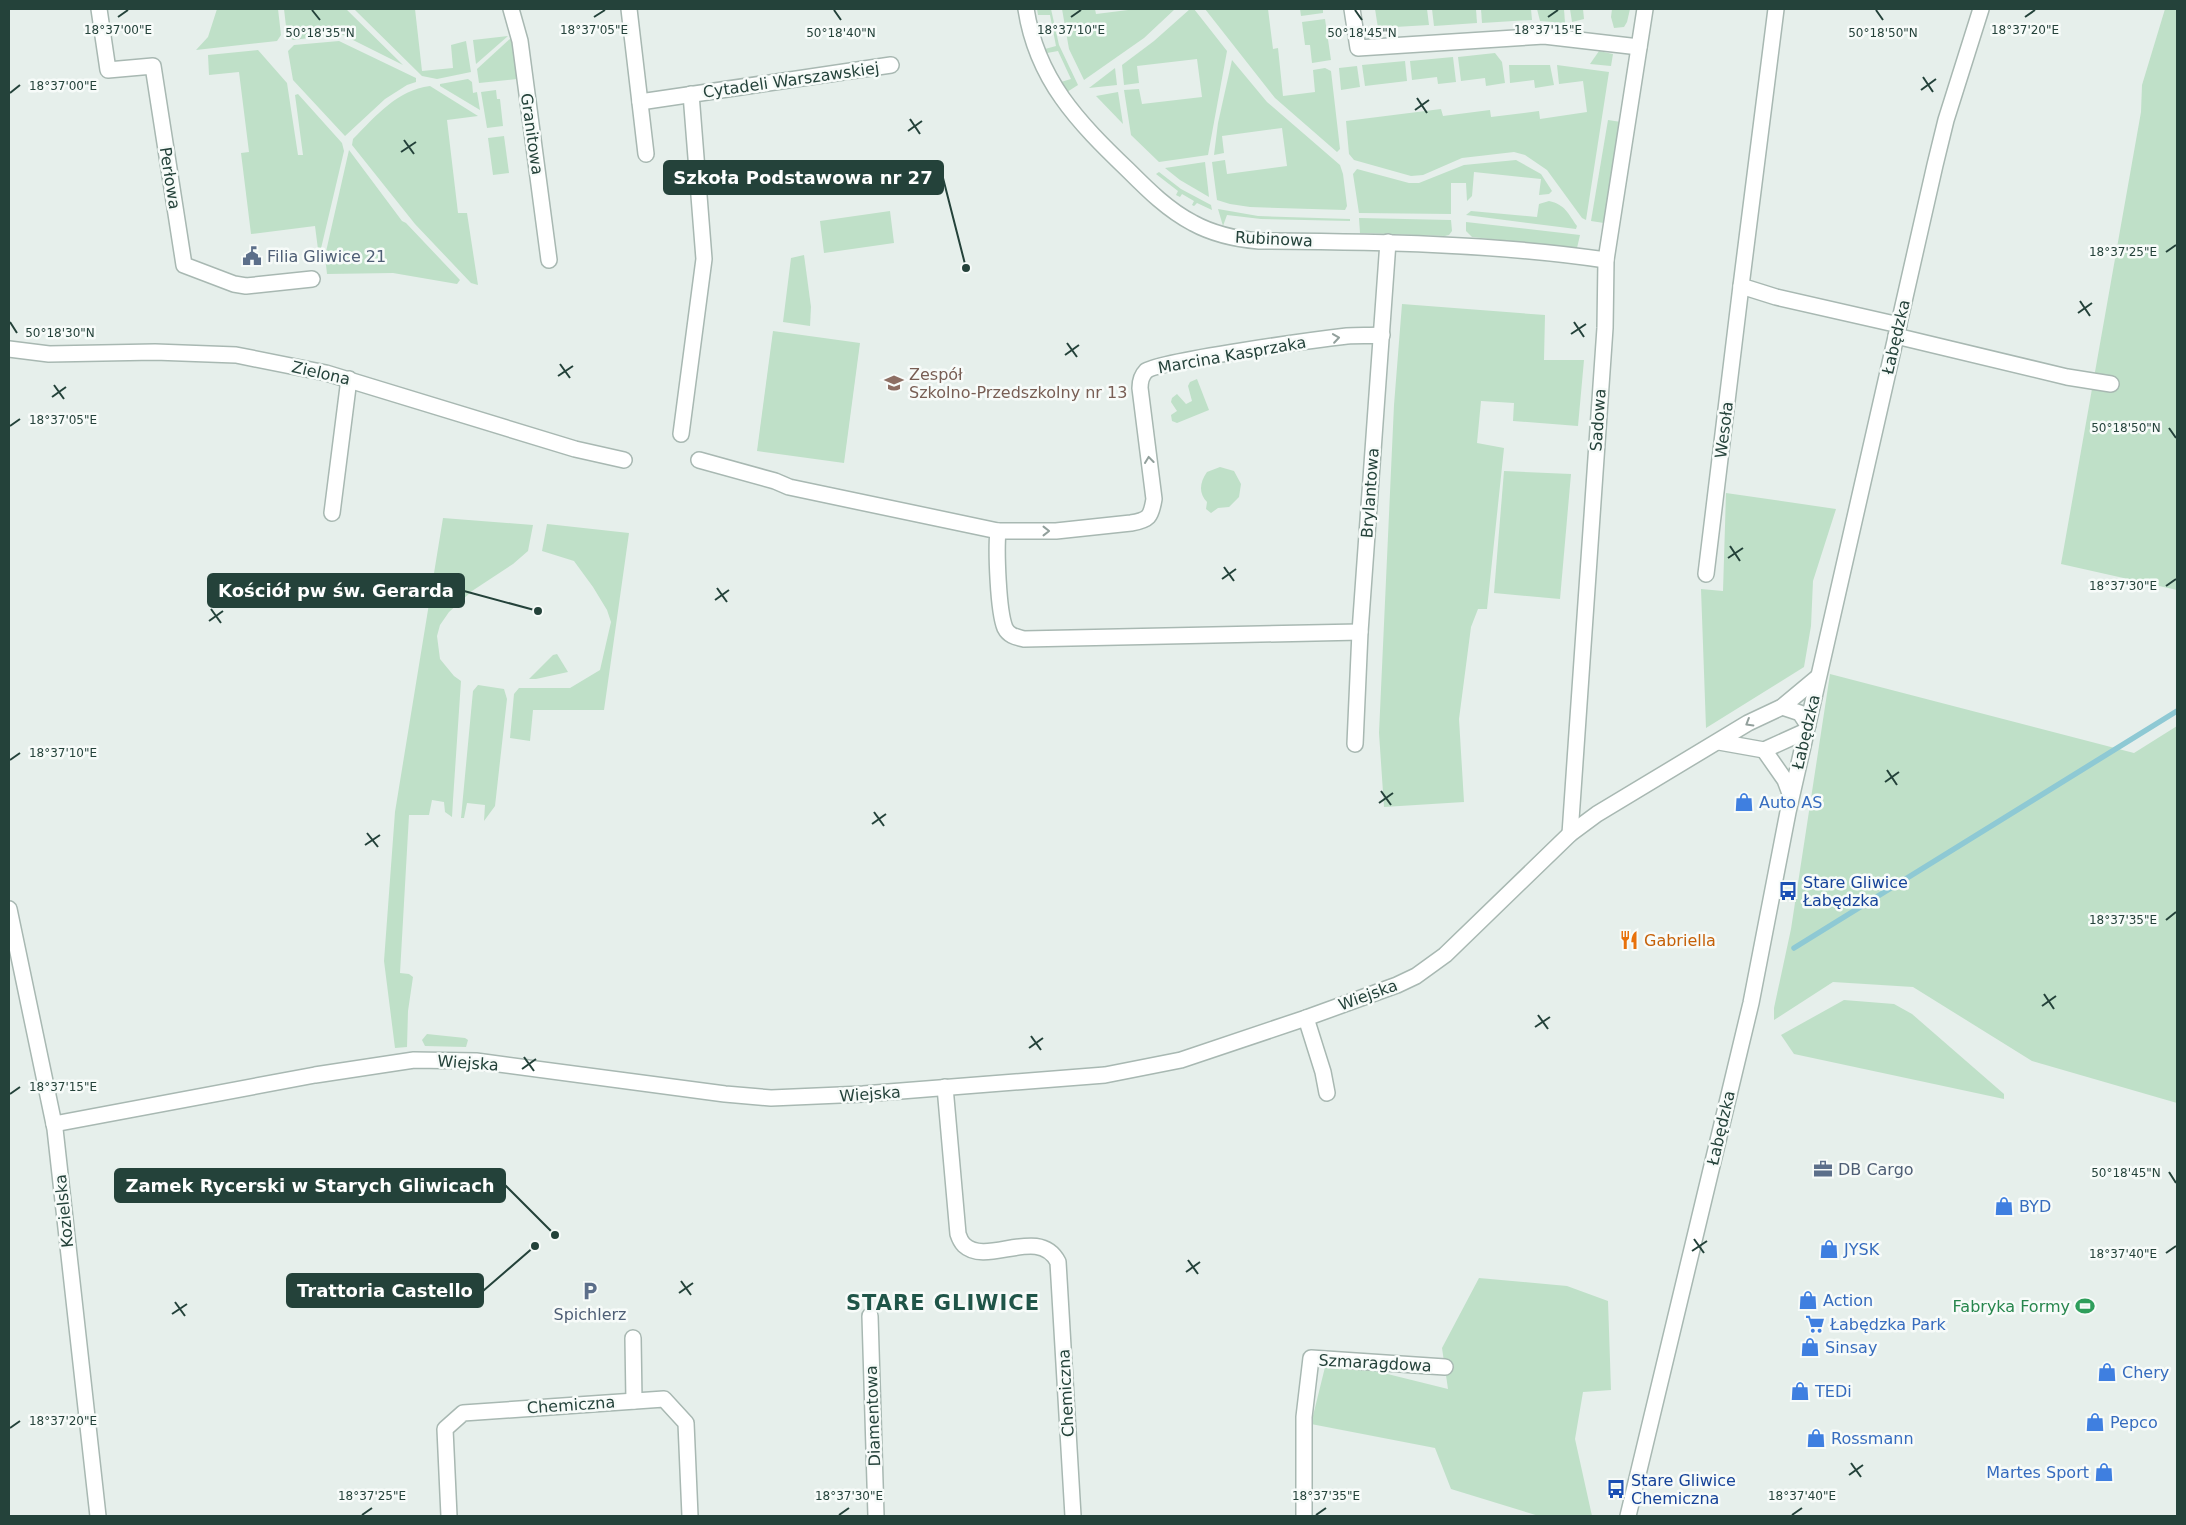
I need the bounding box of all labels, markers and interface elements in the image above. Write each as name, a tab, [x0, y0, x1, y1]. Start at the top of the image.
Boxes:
text: 18°37'00"E	[84, 23, 152, 37]
text: 18°37'05"E	[560, 23, 628, 37]
text: 18°37'10"E	[1037, 23, 1105, 37]
text: 18°37'15"E	[1514, 23, 1582, 37]
text: 18°37'20"E	[1991, 23, 2059, 37]
text: 50°18'35"N	[285, 26, 355, 40]
text: 50°18'40"N	[806, 26, 876, 40]
text: 50°18'45"N	[1327, 26, 1397, 40]
text: 50°18'50"N	[1848, 26, 1918, 40]
street label: Cytadeli Warszawskiej	[702, 58, 880, 102]
text: 18°37'00"E	[29, 79, 97, 93]
street label: Granitowa	[517, 92, 547, 176]
street label: Perłowa	[156, 146, 184, 210]
callout: Szkoła Podstawowa nr 27	[664, 161, 943, 194]
text: Szkoła Podstawowa nr 27	[673, 167, 933, 188]
street label: Rubinowa	[1235, 227, 1313, 251]
public building icon: Filia Gliwice 21	[241, 245, 263, 267]
text: 18°37'25"E	[2089, 245, 2157, 259]
place label: Filia Gliwice 21	[267, 247, 386, 266]
street label: Łabędzka	[1878, 298, 1914, 377]
text: 50°18'30"N	[25, 326, 95, 340]
street label: Marcina Kasprzaka	[1156, 333, 1308, 377]
one-way arrow	[1332, 333, 1340, 344]
street label: Zielona	[290, 357, 352, 389]
place label: Zespół Szkolno-Przedszkolny nr 13	[909, 365, 1127, 402]
school or university icon: Zespół Szkolno-Przedszkolny nr 13	[883, 372, 905, 394]
street label: Sadowa	[1586, 388, 1610, 452]
street label: Wesoła	[1711, 400, 1737, 460]
text: 18°37'05"E	[29, 413, 97, 427]
text: 50°18'50"N	[2091, 421, 2161, 435]
street label: Brylantowa	[1357, 447, 1383, 539]
one-way arrow	[1144, 456, 1155, 464]
one-way arrow	[1043, 526, 1051, 536]
callout: Kościół pw św. Gerarda	[208, 574, 464, 607]
text: 18°37'30"E	[2089, 579, 2157, 593]
text: Kościół pw św. Gerarda	[218, 580, 454, 601]
street label: Łabędzka	[1788, 693, 1824, 772]
one-way arrow	[1746, 716, 1755, 726]
text: 18°37'10"E	[29, 746, 97, 760]
shop icon: Auto AS	[1733, 791, 1755, 813]
place label: Auto AS	[1759, 793, 1822, 812]
place label: Stare Gliwice Łabędzka	[1802, 873, 1908, 910]
bus stop icon: Stare Gliwice Łabędzka	[1777, 880, 1799, 902]
text: 18°37'35"E	[2089, 913, 2157, 927]
restaurant icon: Gabriella	[1618, 929, 1640, 951]
place label: Gabriella	[1644, 931, 1716, 950]
street label: Wiejska	[1336, 976, 1400, 1014]
street label: Wiejska	[437, 1051, 499, 1075]
text: 18°37'15"E	[29, 1080, 97, 1094]
street label: Wiejska	[839, 1082, 901, 1106]
street label: Łabędzka	[1703, 1089, 1739, 1168]
office icon: DB Cargo	[1812, 1158, 1834, 1180]
place label: DB Cargo	[1838, 1160, 1914, 1179]
text: 50°18'45"N	[2091, 1166, 2161, 1180]
callout: Zamek Rycerski w Starych Gliwicach	[115, 1169, 505, 1202]
street label: Kozielska	[51, 1173, 77, 1249]
text: Zamek Rycerski w Starych Gliwicach	[125, 1175, 495, 1196]
shop icon: BYD	[1993, 1195, 2015, 1217]
place label: BYD	[2019, 1197, 2051, 1216]
shop icon: JYSK	[1818, 1238, 1840, 1260]
place label: JYSK	[1843, 1240, 1880, 1259]
text: 18°37'40"E	[2089, 1247, 2157, 1261]
callout: Trattoria Castello	[287, 1274, 483, 1307]
text: Trattoria Castello	[297, 1280, 473, 1301]
parking icon: Spichlerz	[579, 1280, 601, 1302]
shop icon: Action	[1797, 1289, 1819, 1311]
district label: STARE GLIWICE	[846, 1291, 1040, 1315]
place label: Action	[1823, 1291, 1873, 1310]
sports icon: Fabryka Formy	[2074, 1295, 2096, 1317]
place label: Fabryka Formy	[1953, 1297, 2070, 1316]
place label: Spichlerz	[554, 1305, 626, 1324]
supermarket icon: Łabędzka Park	[1804, 1313, 1826, 1335]
place label: Łabędzka Park	[1829, 1315, 1947, 1334]
shop icon: Sinsay	[1799, 1336, 1821, 1358]
place label: Sinsay	[1825, 1338, 1877, 1357]
street label: Chemiczna	[1054, 1348, 1078, 1438]
street label: Szmaragdowa	[1318, 1351, 1432, 1375]
shop icon: Chery	[2096, 1361, 2118, 1383]
place label: Chery	[2122, 1363, 2169, 1382]
street label: Diamentowa	[862, 1365, 884, 1467]
shop icon: TEDi	[1789, 1380, 1811, 1402]
place label: TEDi	[1814, 1382, 1852, 1401]
street label: Chemiczna	[526, 1392, 616, 1418]
shop icon: Pepco	[2084, 1411, 2106, 1433]
place label: Pepco	[2110, 1413, 2158, 1432]
text: 18°37'20"E	[29, 1414, 97, 1428]
shop icon: Rossmann	[1805, 1427, 1827, 1449]
place label: Rossmann	[1831, 1429, 1914, 1448]
shop icon: Martes Sport	[2093, 1461, 2115, 1483]
place label: Martes Sport	[1986, 1463, 2089, 1482]
place label: Stare Gliwice Chemiczna	[1631, 1471, 1736, 1508]
bus stop icon: Stare Gliwice Chemiczna	[1605, 1478, 1627, 1500]
text: 18°37'25"E	[338, 1489, 406, 1503]
text: 18°37'30"E	[815, 1489, 883, 1503]
text: 18°37'35"E	[1292, 1489, 1360, 1503]
text: 18°37'40"E	[1768, 1489, 1836, 1503]

